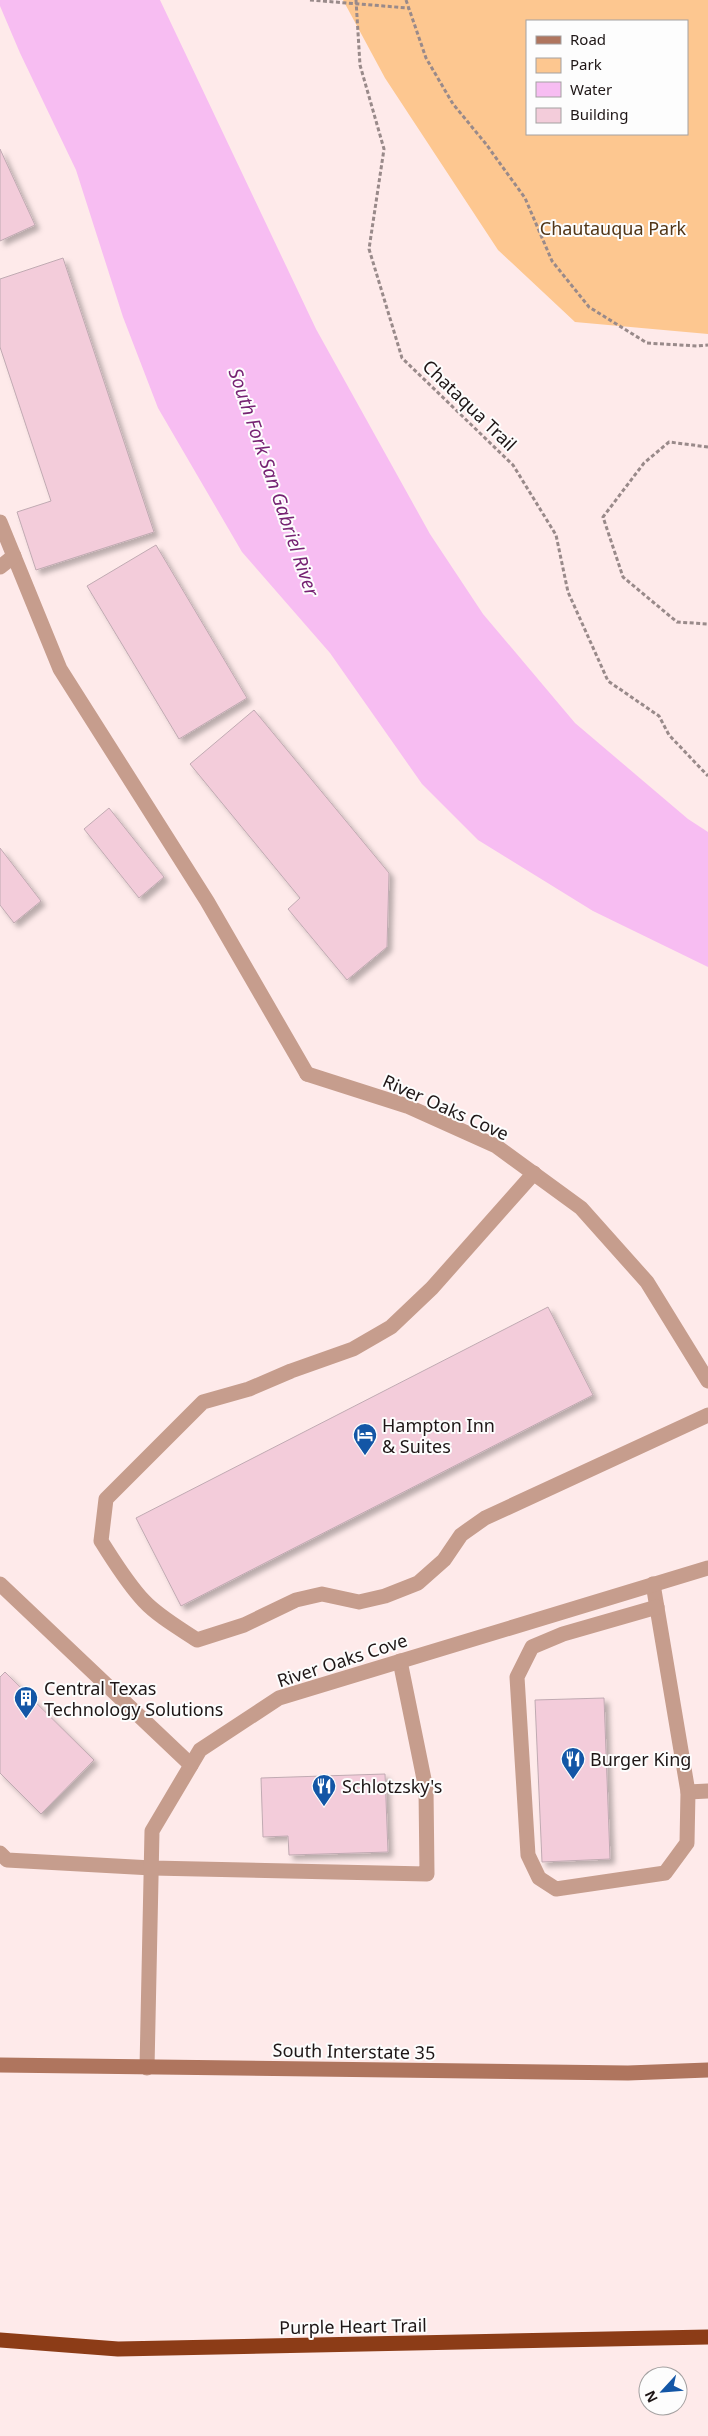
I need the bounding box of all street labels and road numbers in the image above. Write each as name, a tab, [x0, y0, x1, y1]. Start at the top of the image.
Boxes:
street label: Chataqua Trail	[418, 354, 522, 456]
street label: River Oaks Cove	[379, 1068, 513, 1146]
street label: River Oaks Cove	[274, 1628, 410, 1692]
street label: South Interstate 35	[272, 2038, 436, 2064]
street label: Purple Heart Trail	[279, 2313, 427, 2339]

